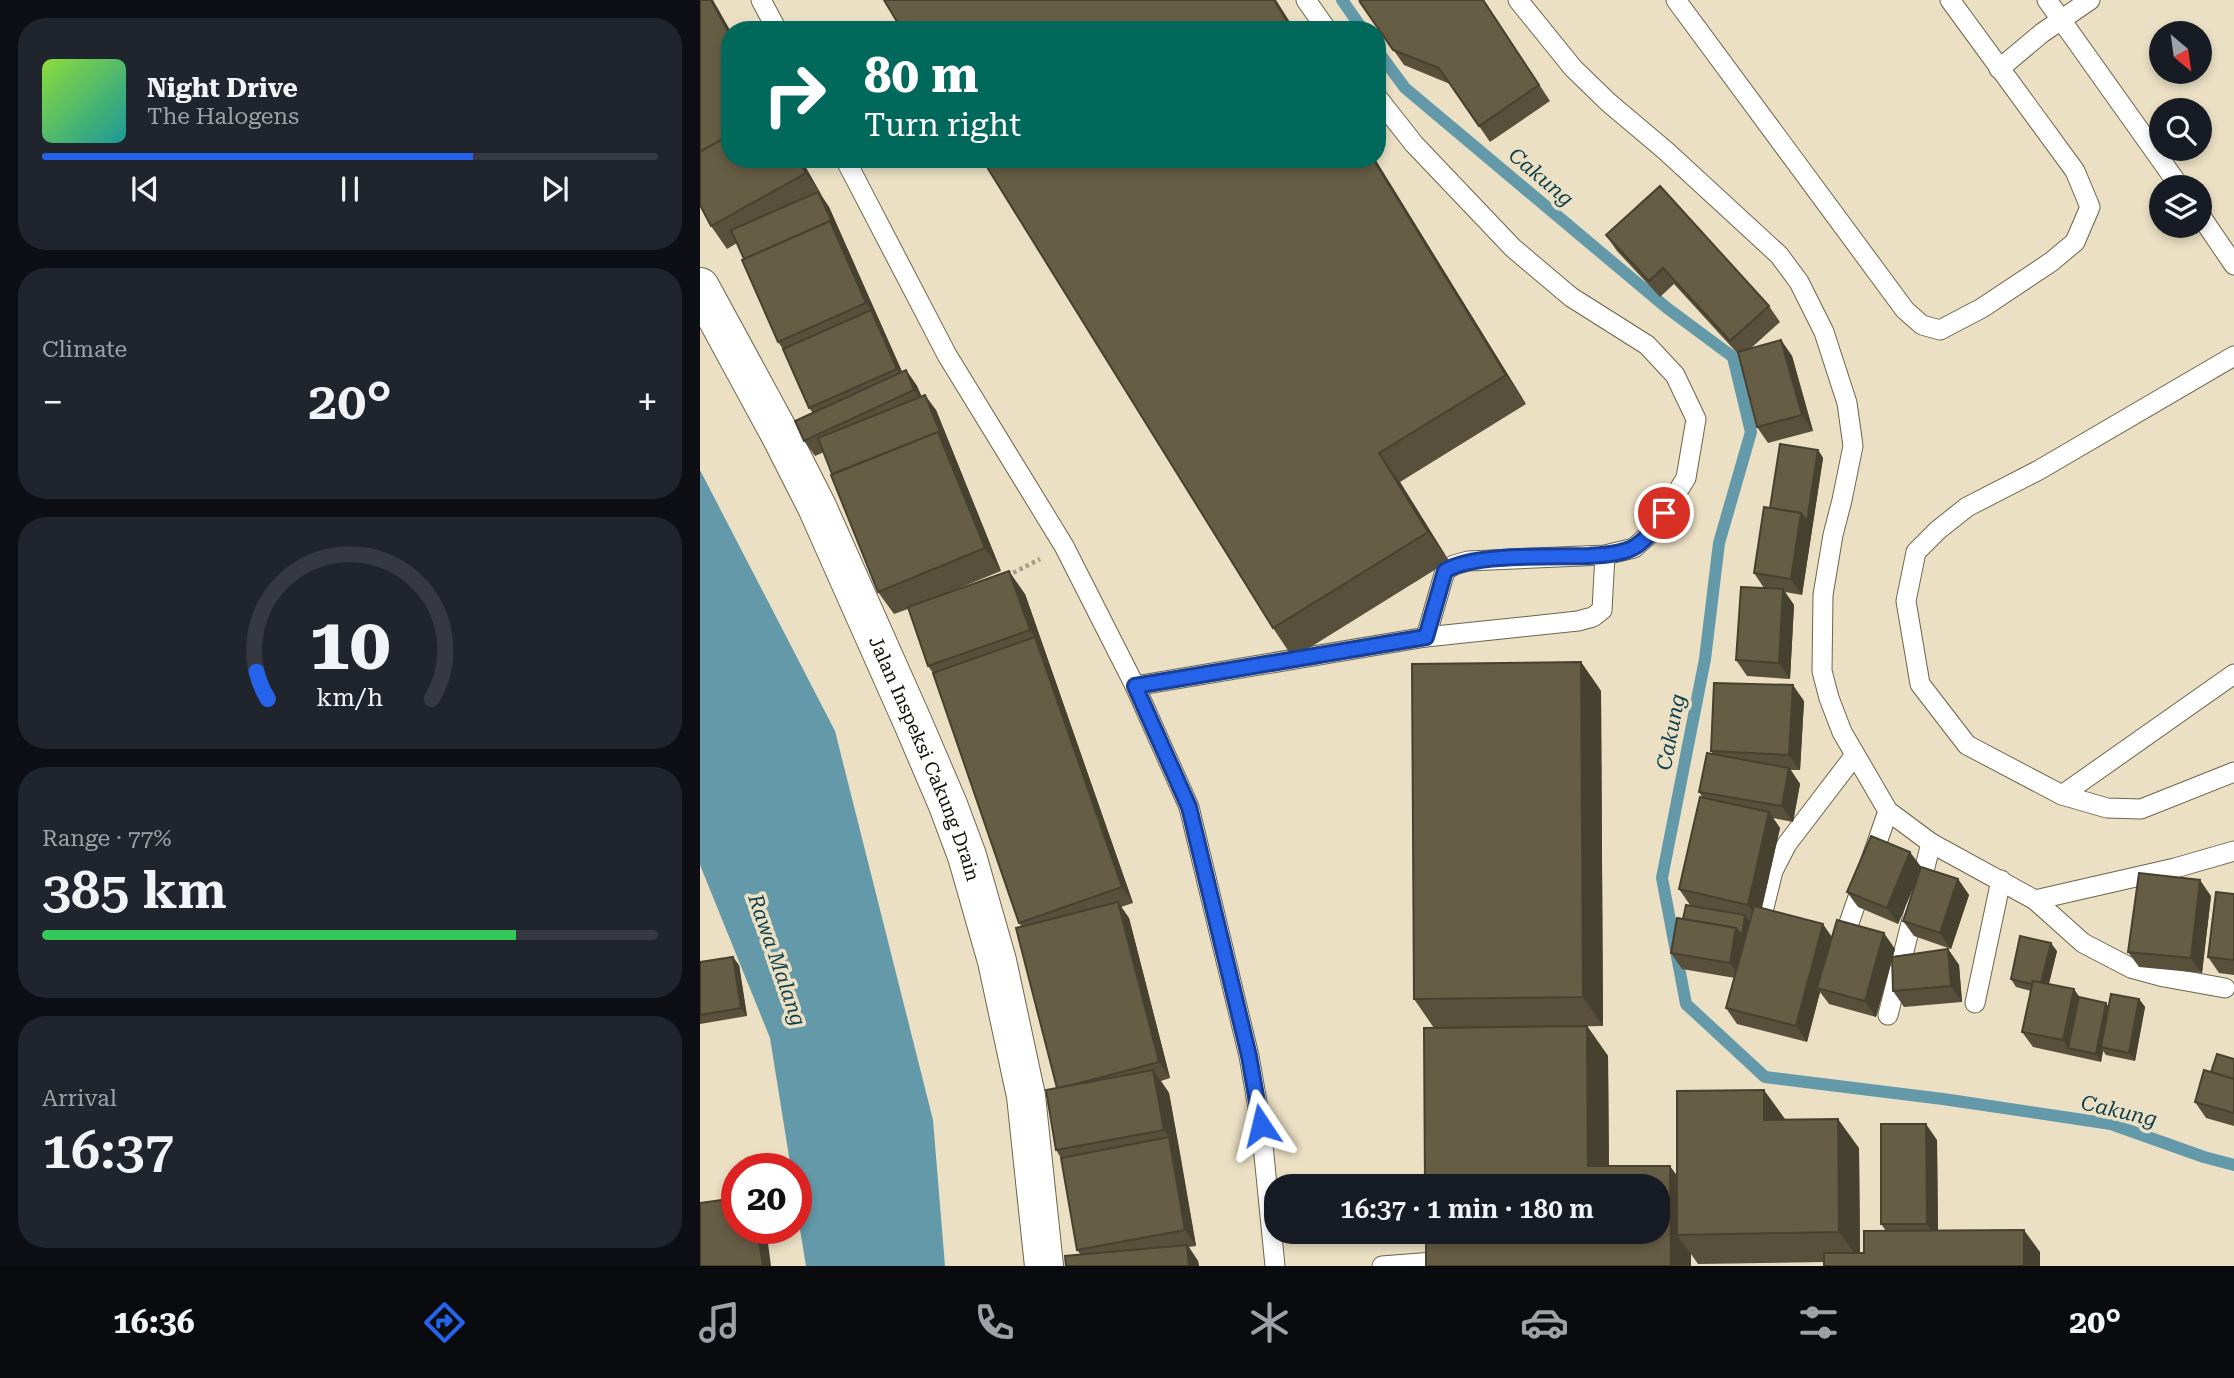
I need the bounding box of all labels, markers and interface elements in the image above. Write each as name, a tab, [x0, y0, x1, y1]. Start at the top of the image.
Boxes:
north arrow	[2149, 21, 2212, 84]
map controls	[2149, 21, 2212, 238]
text: 80 m	[864, 47, 979, 104]
icon: right	[749, 49, 840, 140]
text: Night Drive	[147, 73, 298, 103]
button: search	[2149, 98, 2212, 161]
text: The Halogens	[147, 103, 299, 130]
text: Turn right	[864, 106, 1021, 144]
water label: Cakung	[1504, 143, 1578, 211]
icon: previous	[126, 170, 164, 208]
icon: pause	[331, 170, 369, 208]
icon: next	[536, 170, 574, 208]
button: layers	[2149, 175, 2212, 238]
text: Climate	[42, 336, 127, 363]
text: 20°	[308, 371, 392, 432]
text: −	[42, 380, 63, 424]
text: +	[637, 380, 658, 424]
pin	[1634, 483, 1694, 543]
icon: arrive	[1645, 494, 1683, 532]
text: 10	[309, 602, 391, 687]
street label: Jalan Inspeksi Cakung Drain	[864, 633, 985, 884]
text: km/h	[317, 683, 383, 712]
water label: Cakung	[1652, 692, 1690, 772]
text: Range · 77%	[42, 825, 171, 852]
text: 385 km	[42, 860, 227, 921]
water label: Rawa Malang	[743, 890, 811, 1029]
text: Arrival	[42, 1085, 117, 1112]
position arrow	[1224, 1088, 1298, 1162]
water label: Cakung	[2079, 1091, 2159, 1131]
text: 16:37	[42, 1120, 174, 1181]
speed limit sign: 20	[721, 1153, 812, 1244]
text: 16:37 · 1 min · 180 m	[1340, 1194, 1594, 1224]
icon: directions	[420, 1298, 469, 1347]
icon: music	[695, 1298, 744, 1347]
icon: phone	[970, 1298, 1019, 1347]
icon: climate	[1245, 1298, 1294, 1347]
icon: car	[1520, 1298, 1569, 1347]
icon: filters	[1794, 1298, 1843, 1347]
text: 16:36	[113, 1303, 195, 1341]
text: 20°	[2069, 1303, 2121, 1341]

